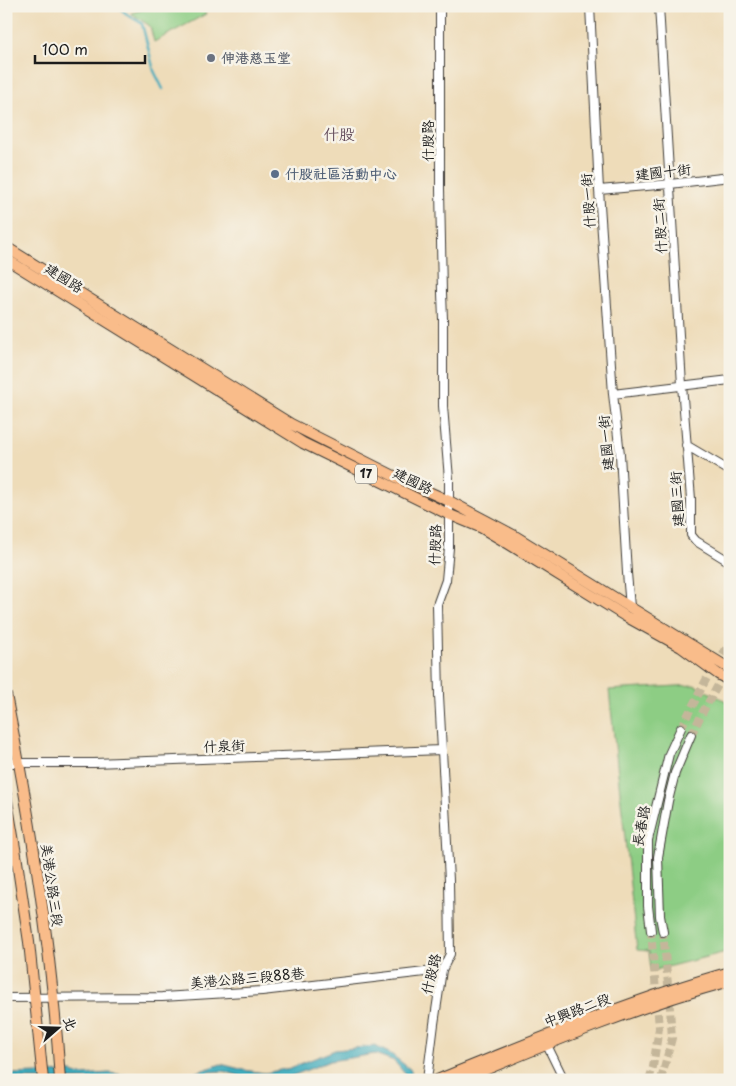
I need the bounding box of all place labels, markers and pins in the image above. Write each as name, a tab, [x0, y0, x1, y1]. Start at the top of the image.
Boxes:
place label: 伸港慈玉堂	[221, 47, 291, 68]
marker: 伸港慈玉堂	[205, 52, 217, 64]
place label: 什股社區活動中心	[285, 163, 397, 184]
marker: 什股社區活動中心	[269, 168, 281, 180]

